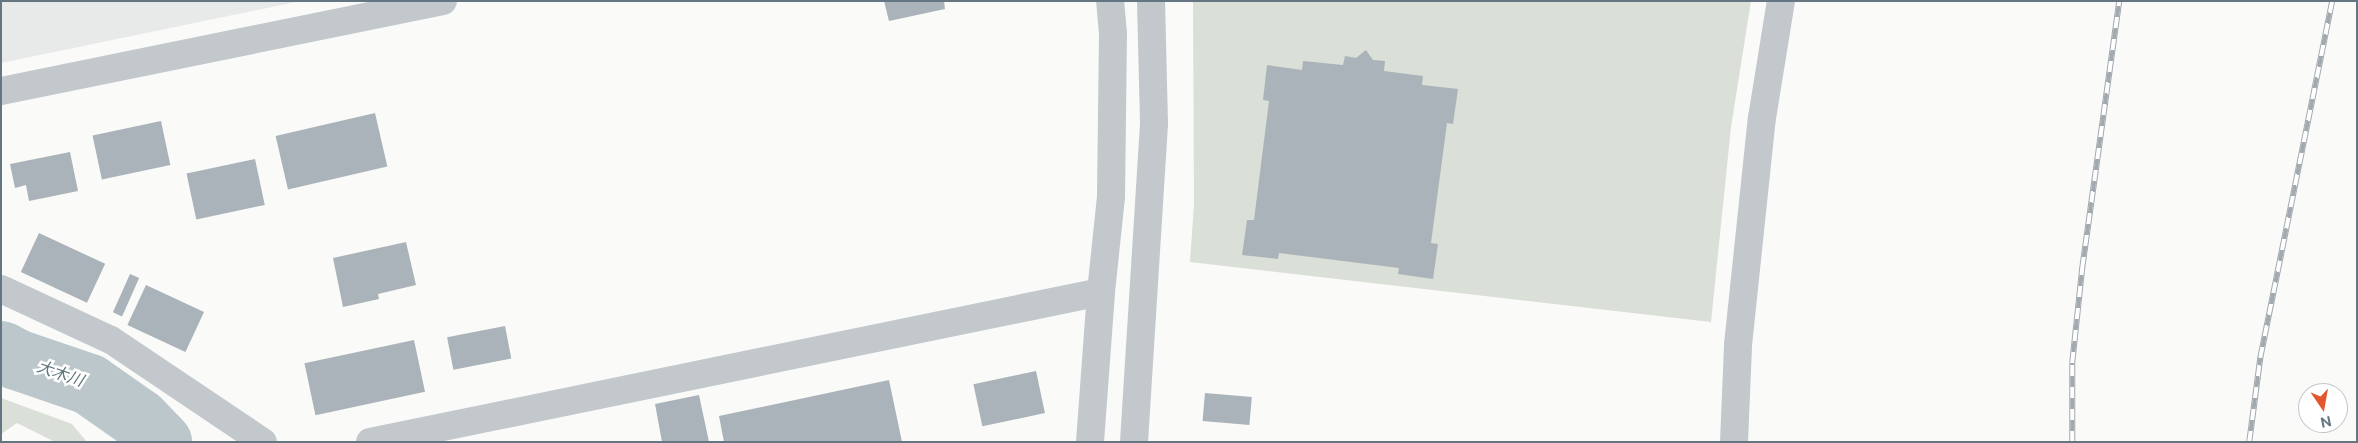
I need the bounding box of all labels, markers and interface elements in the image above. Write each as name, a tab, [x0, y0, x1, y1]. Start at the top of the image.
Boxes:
water label: 大木川	[34, 357, 86, 391]
north arrow	[2298, 383, 2348, 433]
text: N	[2319, 413, 2333, 431]

